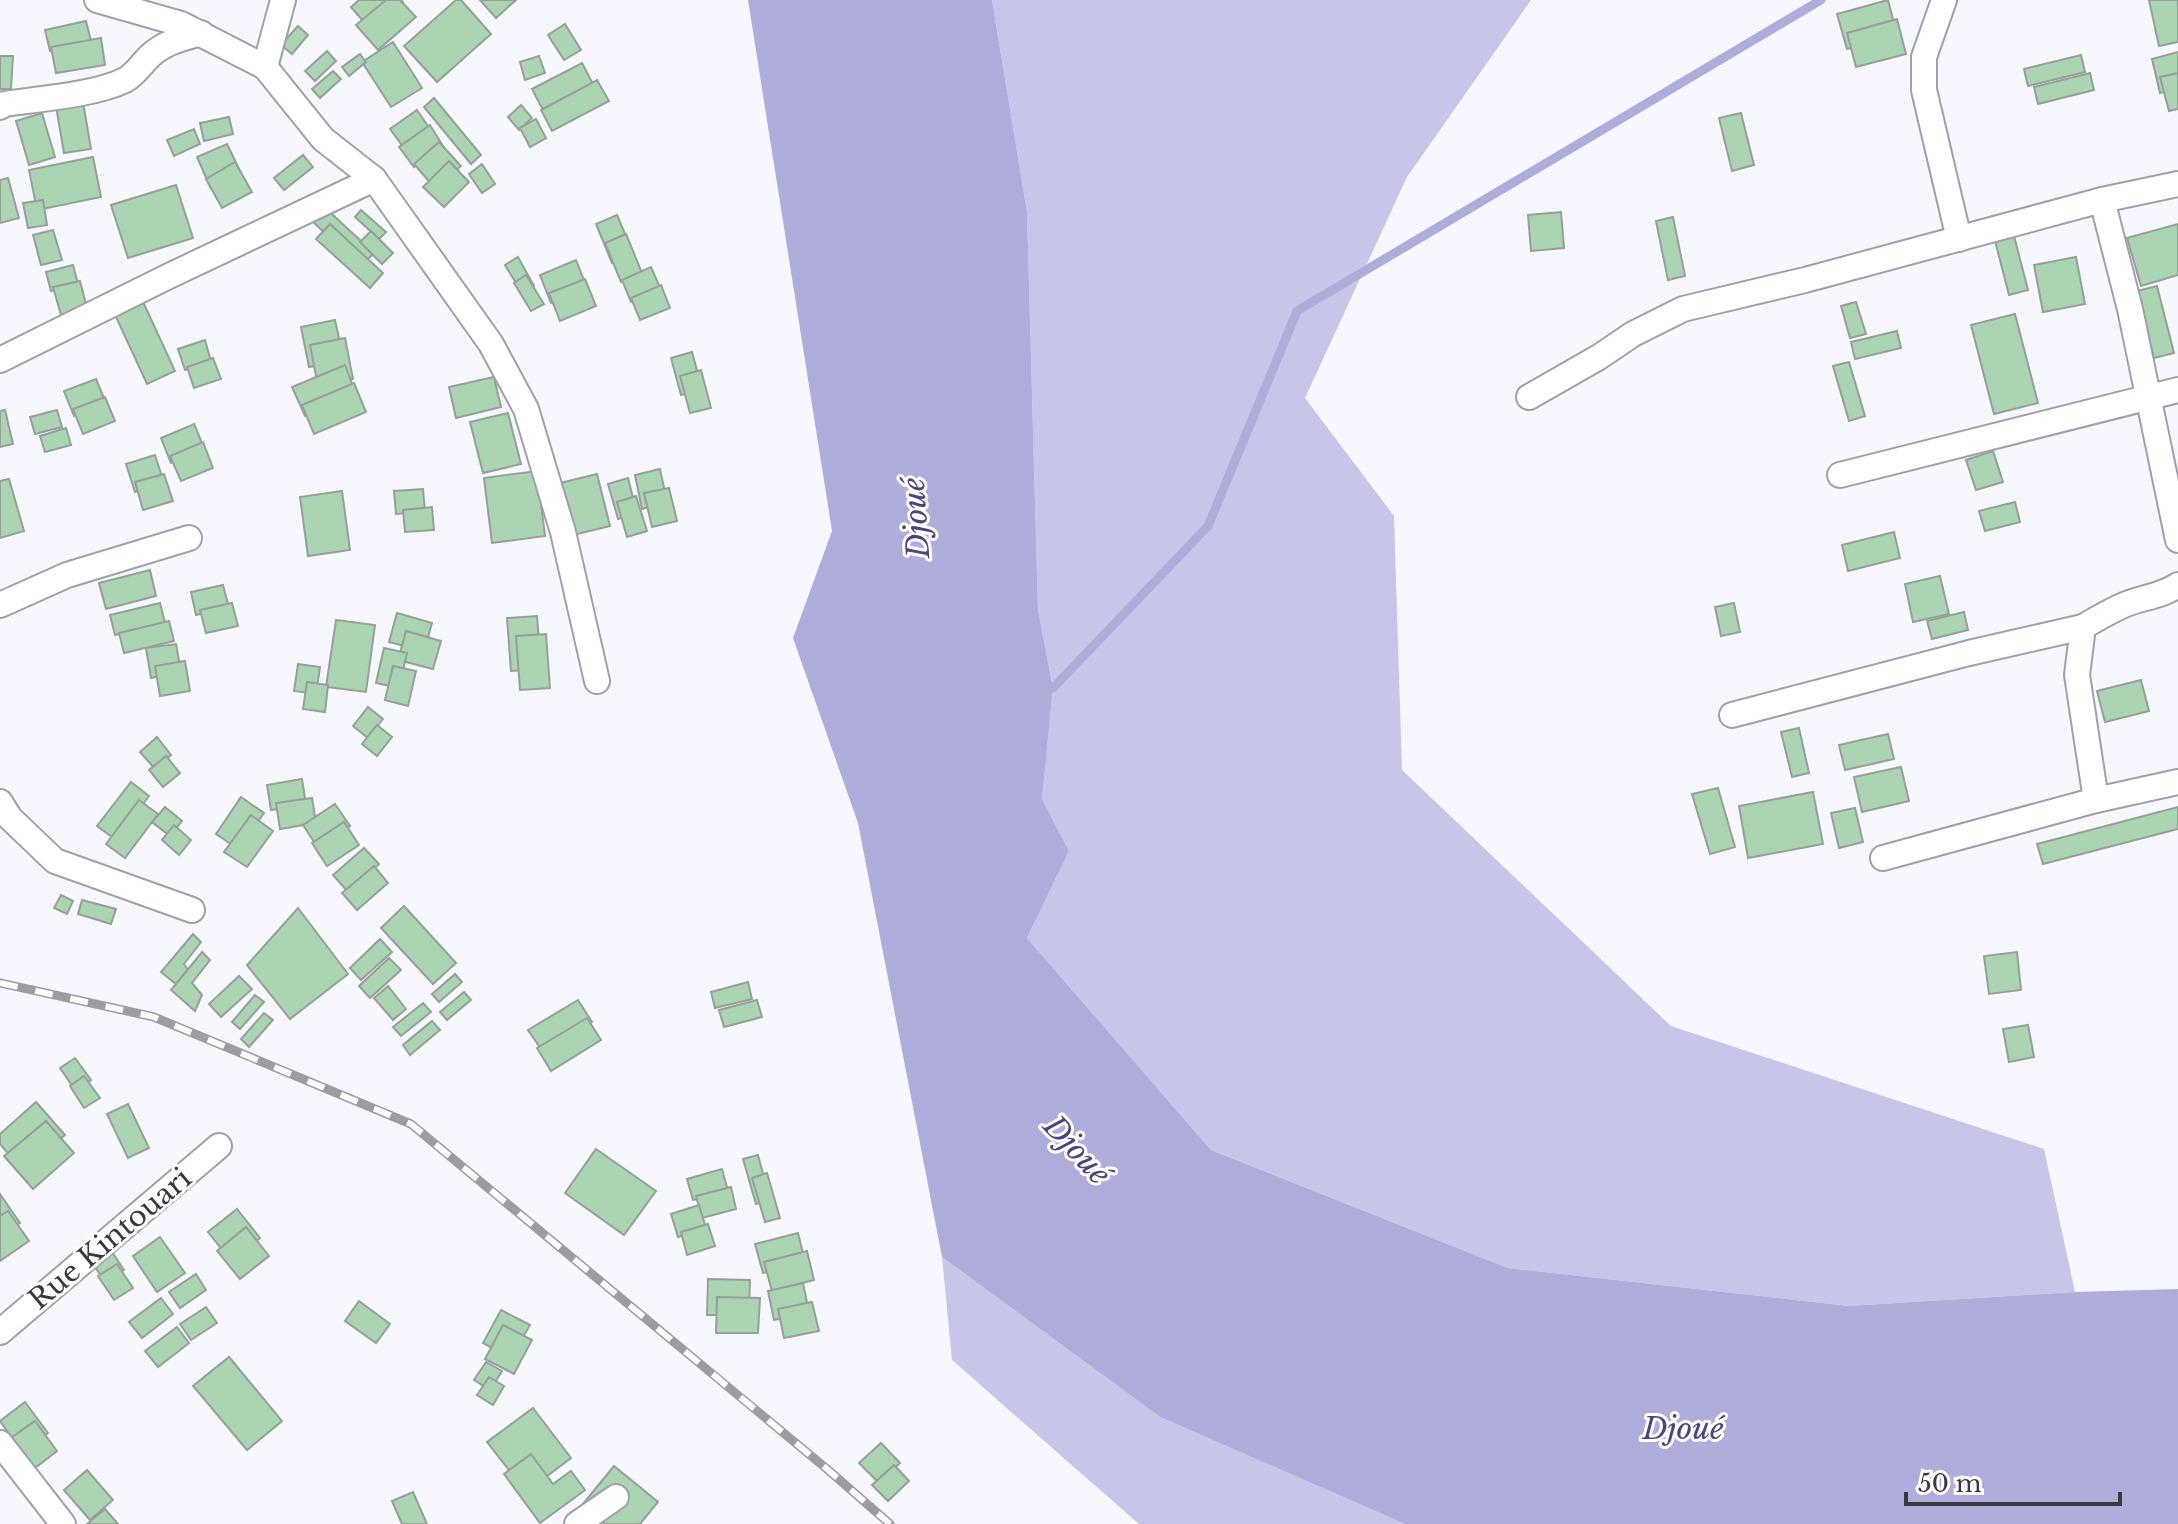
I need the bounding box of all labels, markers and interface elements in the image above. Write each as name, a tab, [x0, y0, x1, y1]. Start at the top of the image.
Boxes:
water label: Djoué	[895, 474, 937, 561]
water label: Djoué	[1035, 1107, 1120, 1194]
street label: Rue Kintouari	[22, 1161, 198, 1317]
water label: Djoué	[1641, 1410, 1726, 1447]
scale bar	[1906, 1456, 2120, 1506]
text: 50 m	[1918, 1469, 1982, 1498]

